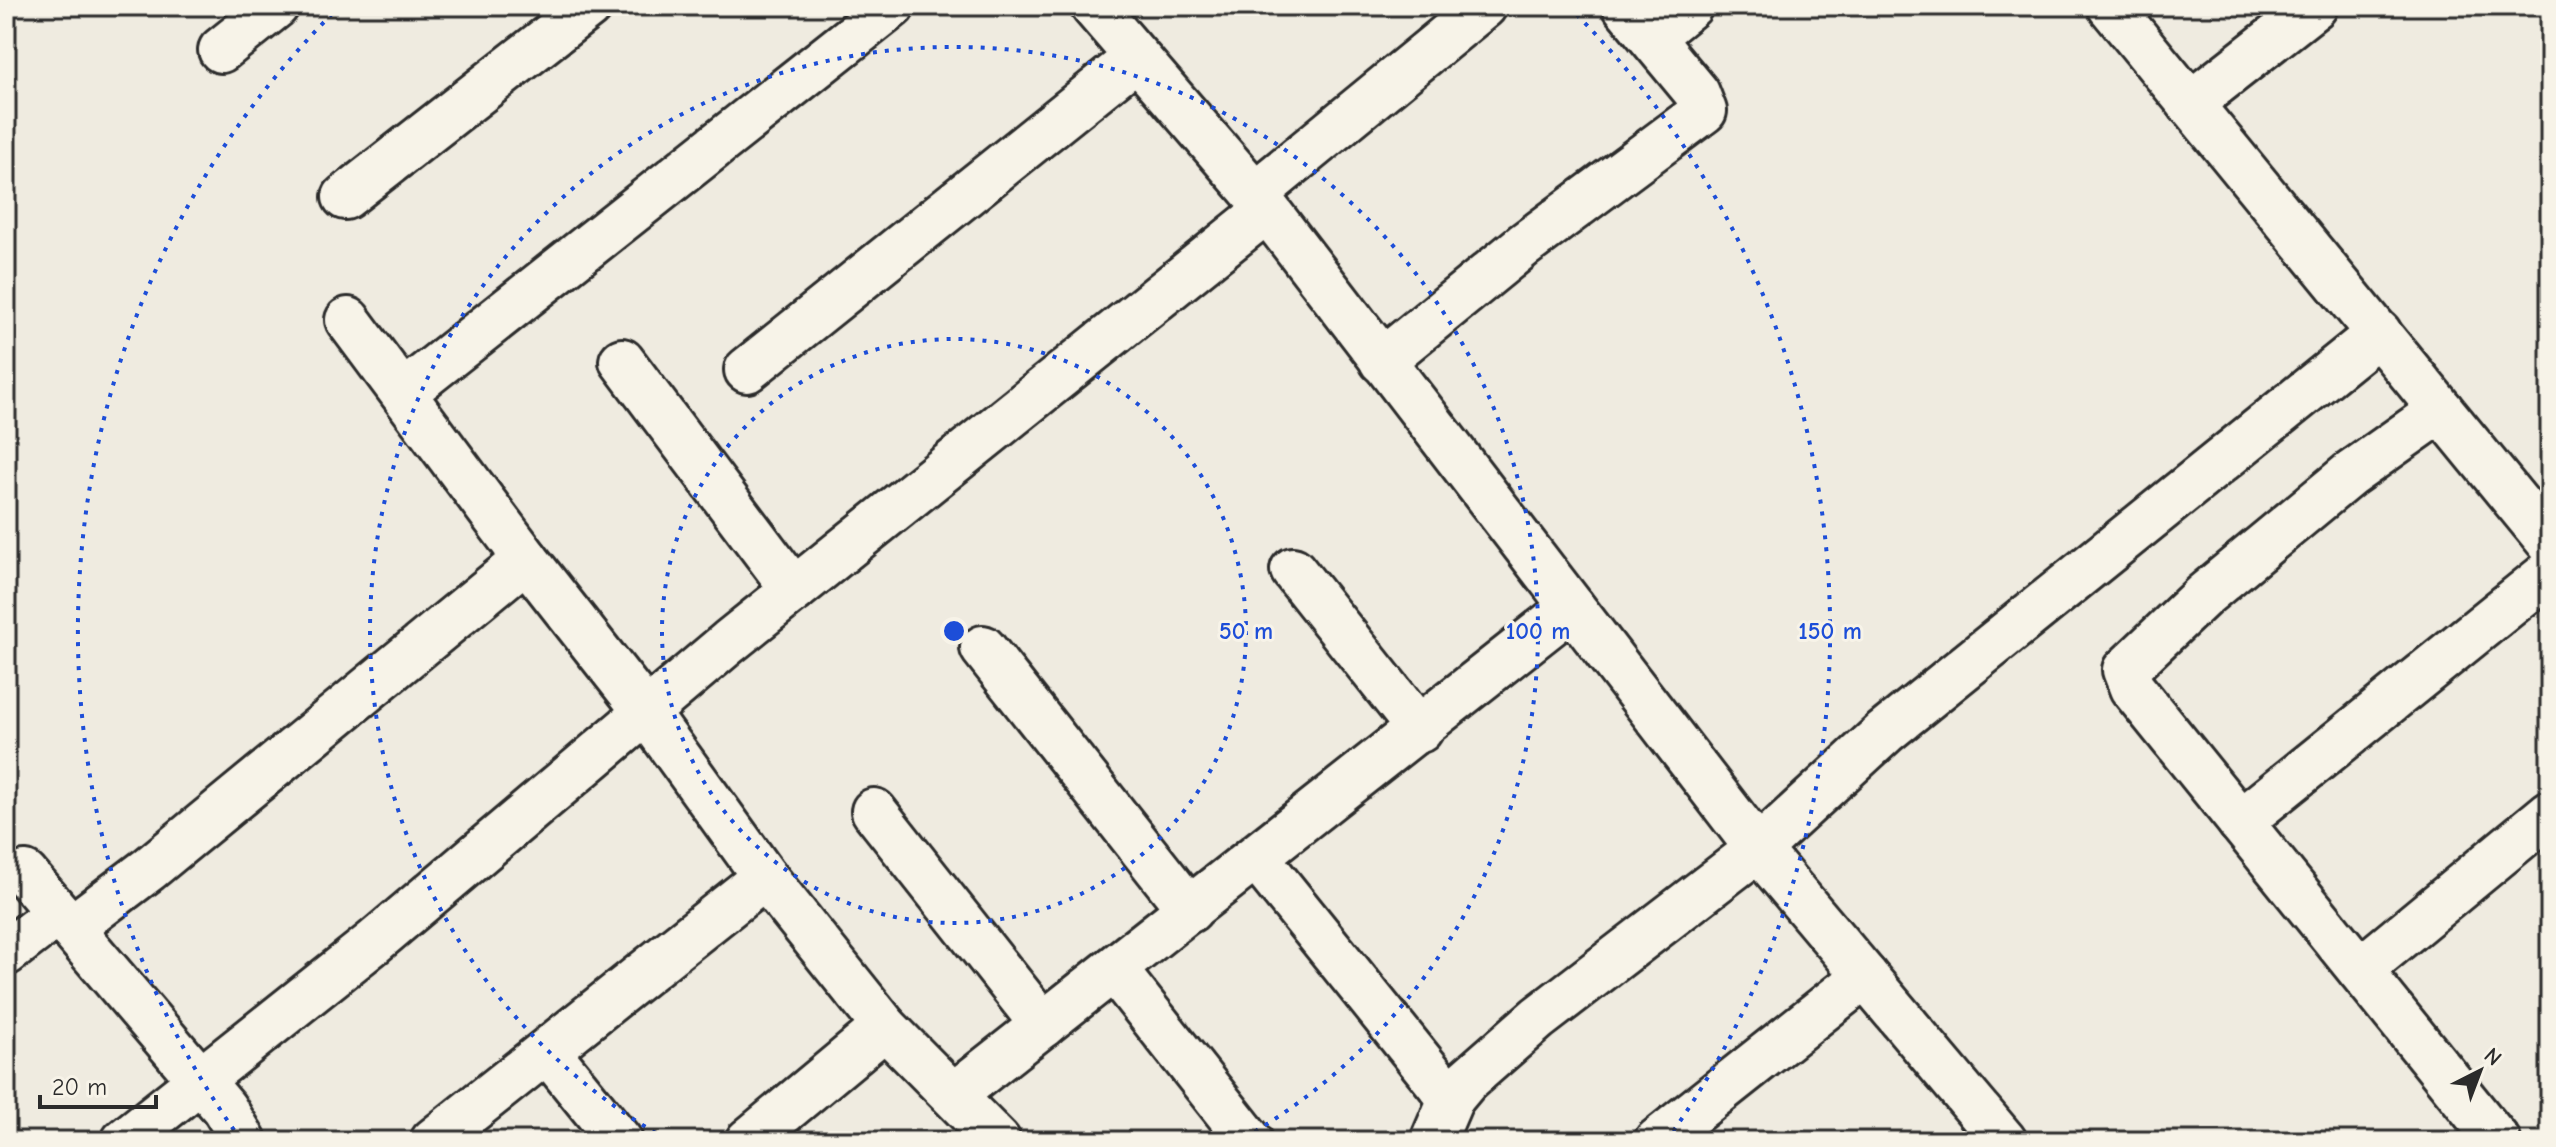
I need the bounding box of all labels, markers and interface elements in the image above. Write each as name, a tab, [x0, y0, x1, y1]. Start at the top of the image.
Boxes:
centre of rings	[940, 617, 968, 645]
text: 50 m	[1219, 617, 1273, 645]
text: 100 m	[1506, 617, 1570, 645]
text: 150 m	[1798, 617, 1862, 645]
north arrow	[2440, 1031, 2520, 1111]
text: N	[2479, 1042, 2507, 1071]
scale bar	[40, 1059, 156, 1109]
text: 20 m	[52, 1073, 107, 1101]

